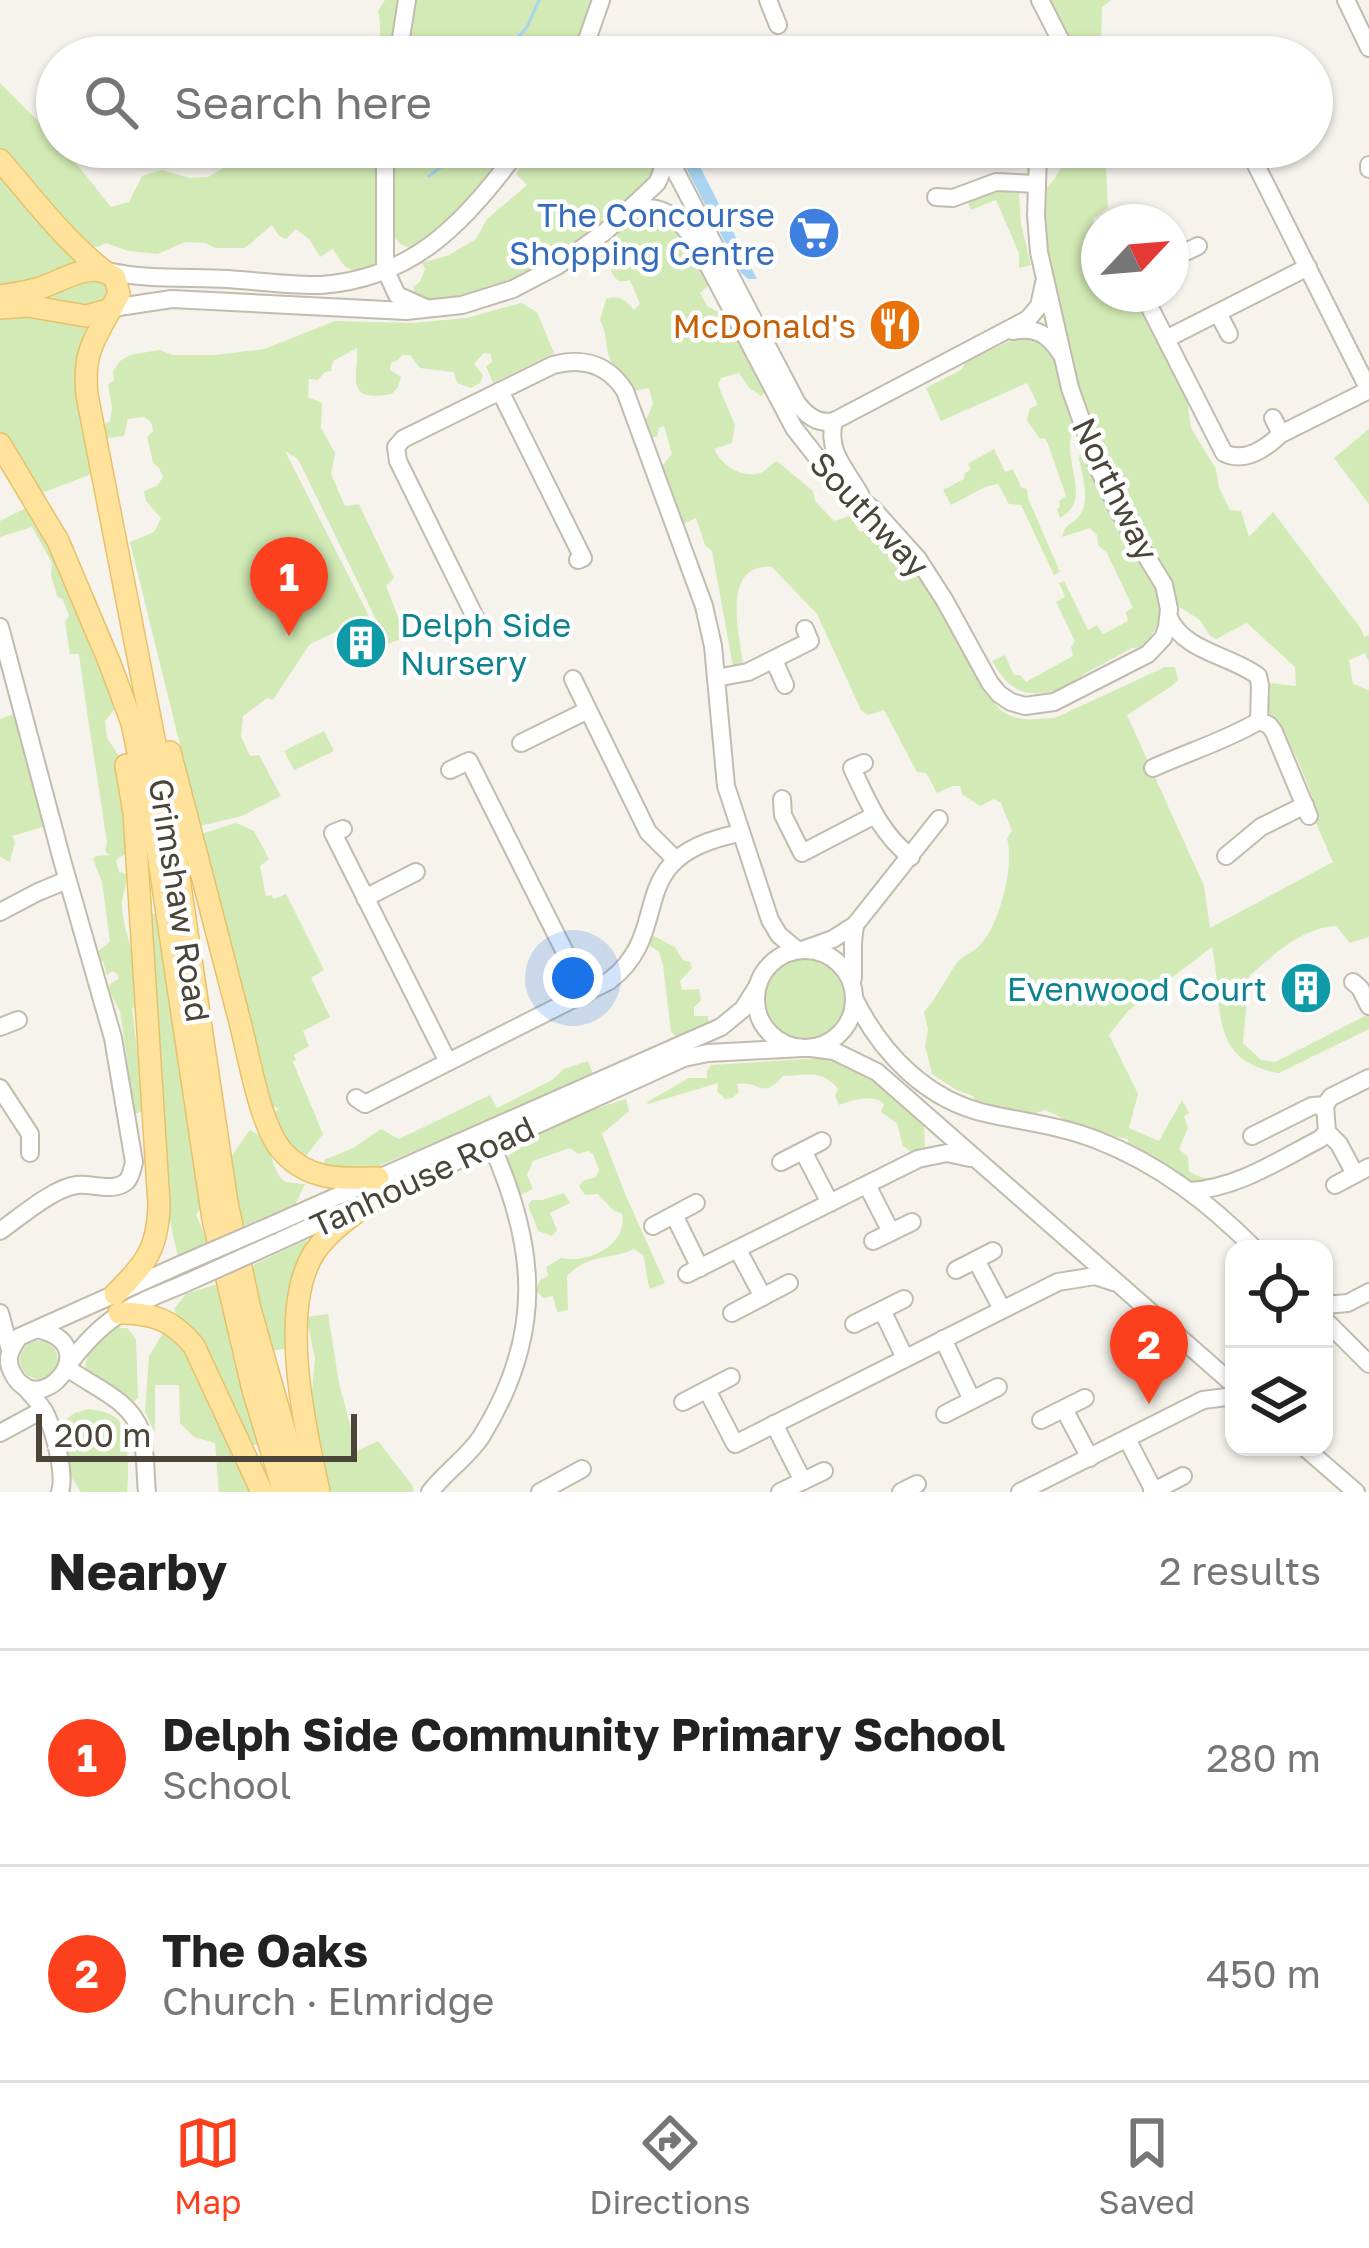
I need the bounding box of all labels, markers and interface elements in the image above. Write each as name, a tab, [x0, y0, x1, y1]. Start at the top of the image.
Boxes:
search box	[36, 36, 1333, 168]
icon: search	[78, 69, 144, 135]
text: Search here	[174, 75, 432, 129]
place label: The Concourse Shopping Centre	[509, 195, 775, 272]
north arrow	[1081, 204, 1189, 312]
supermarket icon: The Concourse Shopping Centre	[786, 205, 842, 261]
restaurant icon: McDonald's	[867, 297, 923, 353]
place label: McDonald's	[673, 306, 856, 345]
street label: Northway	[1065, 411, 1167, 567]
street label: Southway	[802, 443, 938, 585]
pin: 1	[250, 537, 328, 636]
place label: Delph Side Nursery	[400, 605, 571, 682]
building icon: Delph Side Nursery	[333, 615, 389, 671]
street label: Grimshaw Road	[141, 775, 219, 1025]
your location	[543, 948, 603, 1008]
building icon: Evenwood Court	[1278, 960, 1334, 1016]
place label: Evenwood Court	[1007, 969, 1267, 1008]
street label: Tanhouse Road	[304, 1107, 540, 1245]
map controls	[1225, 1240, 1333, 1456]
button: locate	[1225, 1240, 1333, 1348]
pin: 2	[1110, 1305, 1188, 1404]
button: layers	[1225, 1348, 1333, 1456]
scale bar	[36, 1408, 357, 1461]
text: 200 m	[54, 1415, 152, 1454]
text: Nearby	[48, 1540, 227, 1601]
text: 2 results	[1159, 1547, 1321, 1594]
text: Delph Side Community Primary School	[162, 1707, 1005, 1761]
text: 1	[77, 1734, 97, 1781]
text: 280 m	[1206, 1734, 1321, 1781]
text: School	[162, 1761, 291, 1808]
text: The Oaks	[162, 1923, 368, 1977]
text: 2	[75, 1950, 99, 1997]
text: 450 m	[1206, 1950, 1321, 1997]
text: Church · Elmridge	[162, 1977, 494, 2024]
tab: Map	[174, 2110, 241, 2221]
tab: Directions	[589, 2110, 751, 2221]
tab: Saved	[1099, 2110, 1195, 2221]

